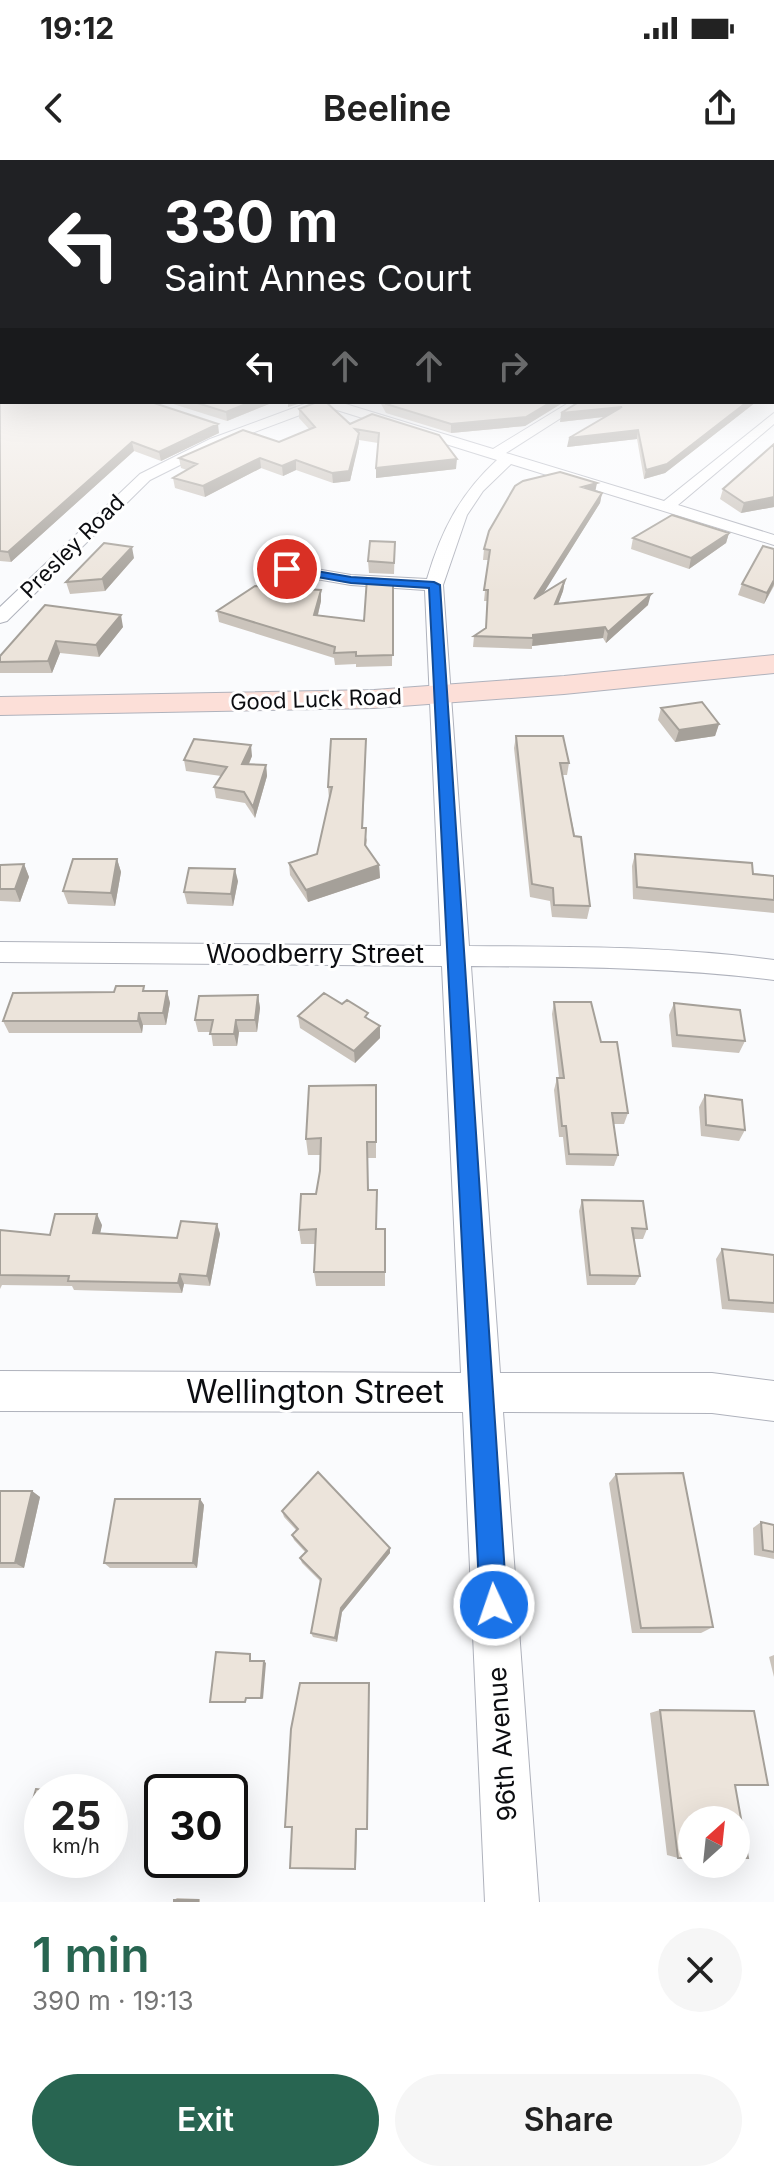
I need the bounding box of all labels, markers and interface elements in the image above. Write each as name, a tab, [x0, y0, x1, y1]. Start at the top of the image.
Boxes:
text: 19:12	[40, 10, 114, 46]
icon: back	[32, 86, 76, 130]
text: Beeline	[323, 86, 451, 130]
icon: share	[698, 86, 742, 130]
text: 330 m	[164, 188, 338, 256]
icon: left	[32, 192, 136, 296]
text: Saint Annes Court	[164, 256, 472, 300]
icon: left	[239, 344, 283, 388]
icon: ahead	[323, 344, 367, 388]
icon: ahead	[407, 344, 451, 388]
icon: right	[491, 344, 535, 388]
street label: Presley Road	[15, 489, 129, 603]
pin	[253, 535, 321, 603]
icon: arrive	[265, 547, 309, 591]
street label: Good Luck Road	[230, 683, 402, 715]
street label: Woodberry Street	[206, 938, 424, 969]
street label: Wellington Street	[186, 1372, 444, 1411]
position arrow	[452, 1563, 536, 1647]
street label: 96th Avenue	[481, 1666, 522, 1822]
speed limit sign: 30	[144, 1774, 248, 1878]
text: 25	[51, 1791, 101, 1840]
north arrow	[678, 1806, 750, 1878]
map controls	[678, 1806, 750, 1878]
text: km/h	[52, 1834, 100, 1858]
text: 1 min	[32, 1925, 150, 1984]
button: close	[658, 1928, 742, 2012]
text: 390 m · 19:13	[32, 1985, 194, 2016]
button: Exit	[32, 2074, 379, 2166]
button: Share	[395, 2074, 742, 2166]

